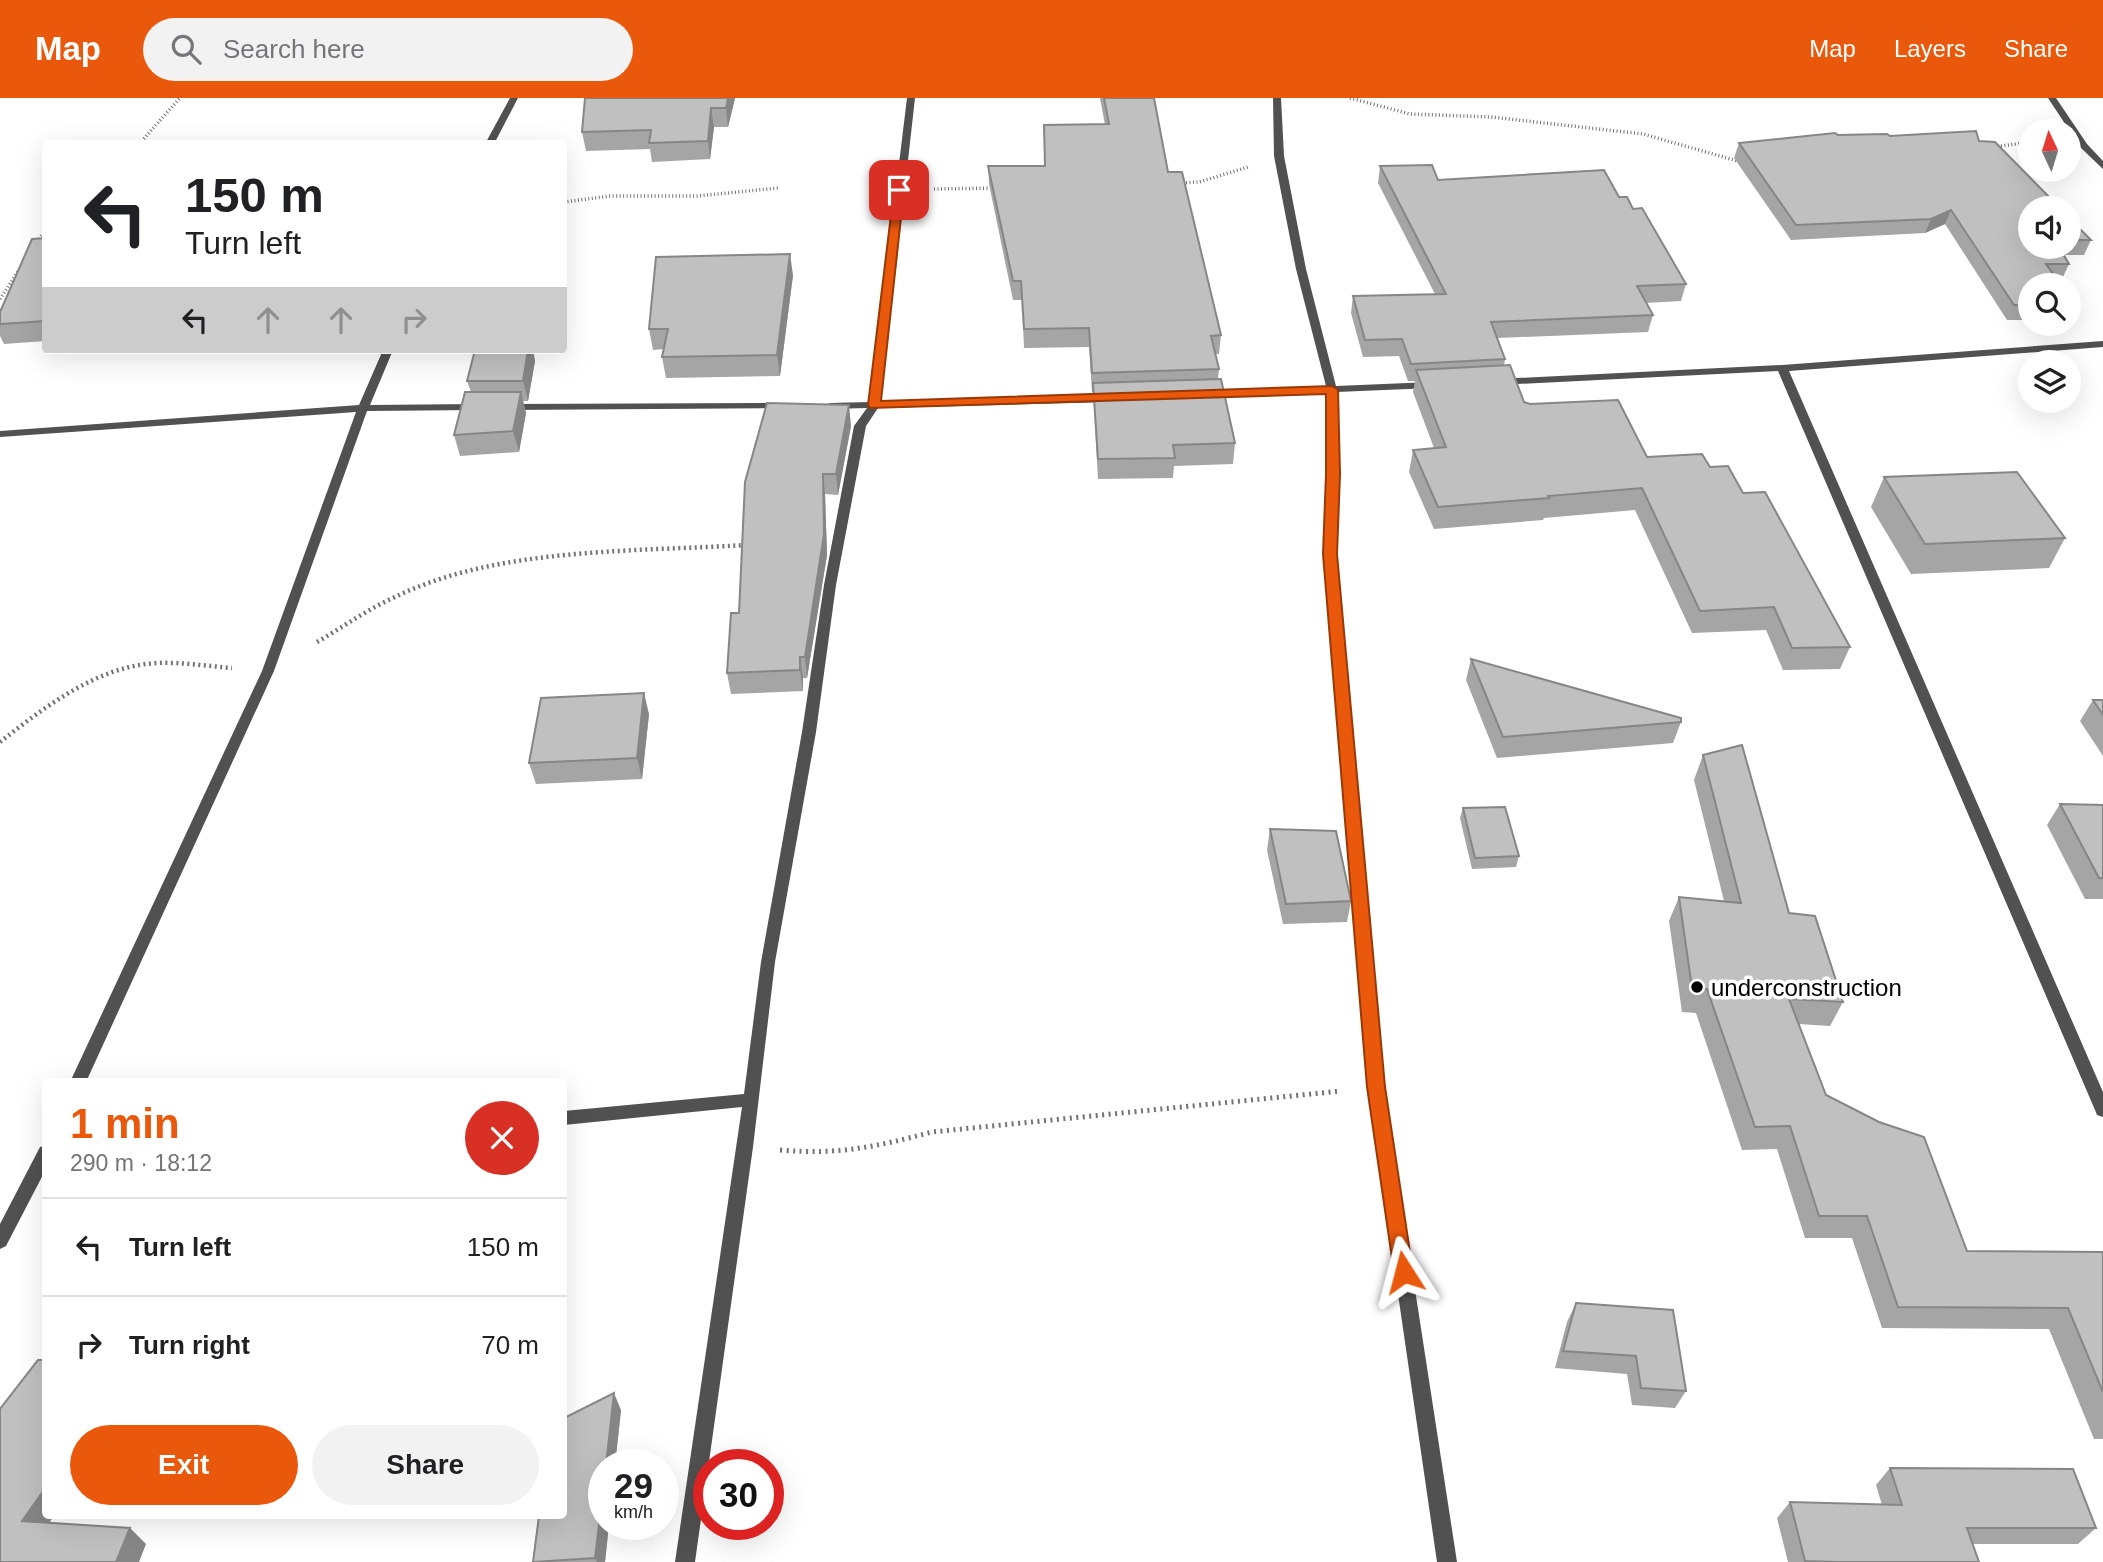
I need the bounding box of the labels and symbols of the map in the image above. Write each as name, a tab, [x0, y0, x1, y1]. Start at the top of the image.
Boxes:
north arrow	[2018, 119, 2081, 182]
pin	[869, 160, 929, 220]
place label: underconstruction	[1711, 974, 1902, 1001]
marker: underconstruction	[1689, 979, 1705, 995]
position arrow	[1367, 1235, 1441, 1309]
speed limit sign: 30	[693, 1449, 784, 1540]

